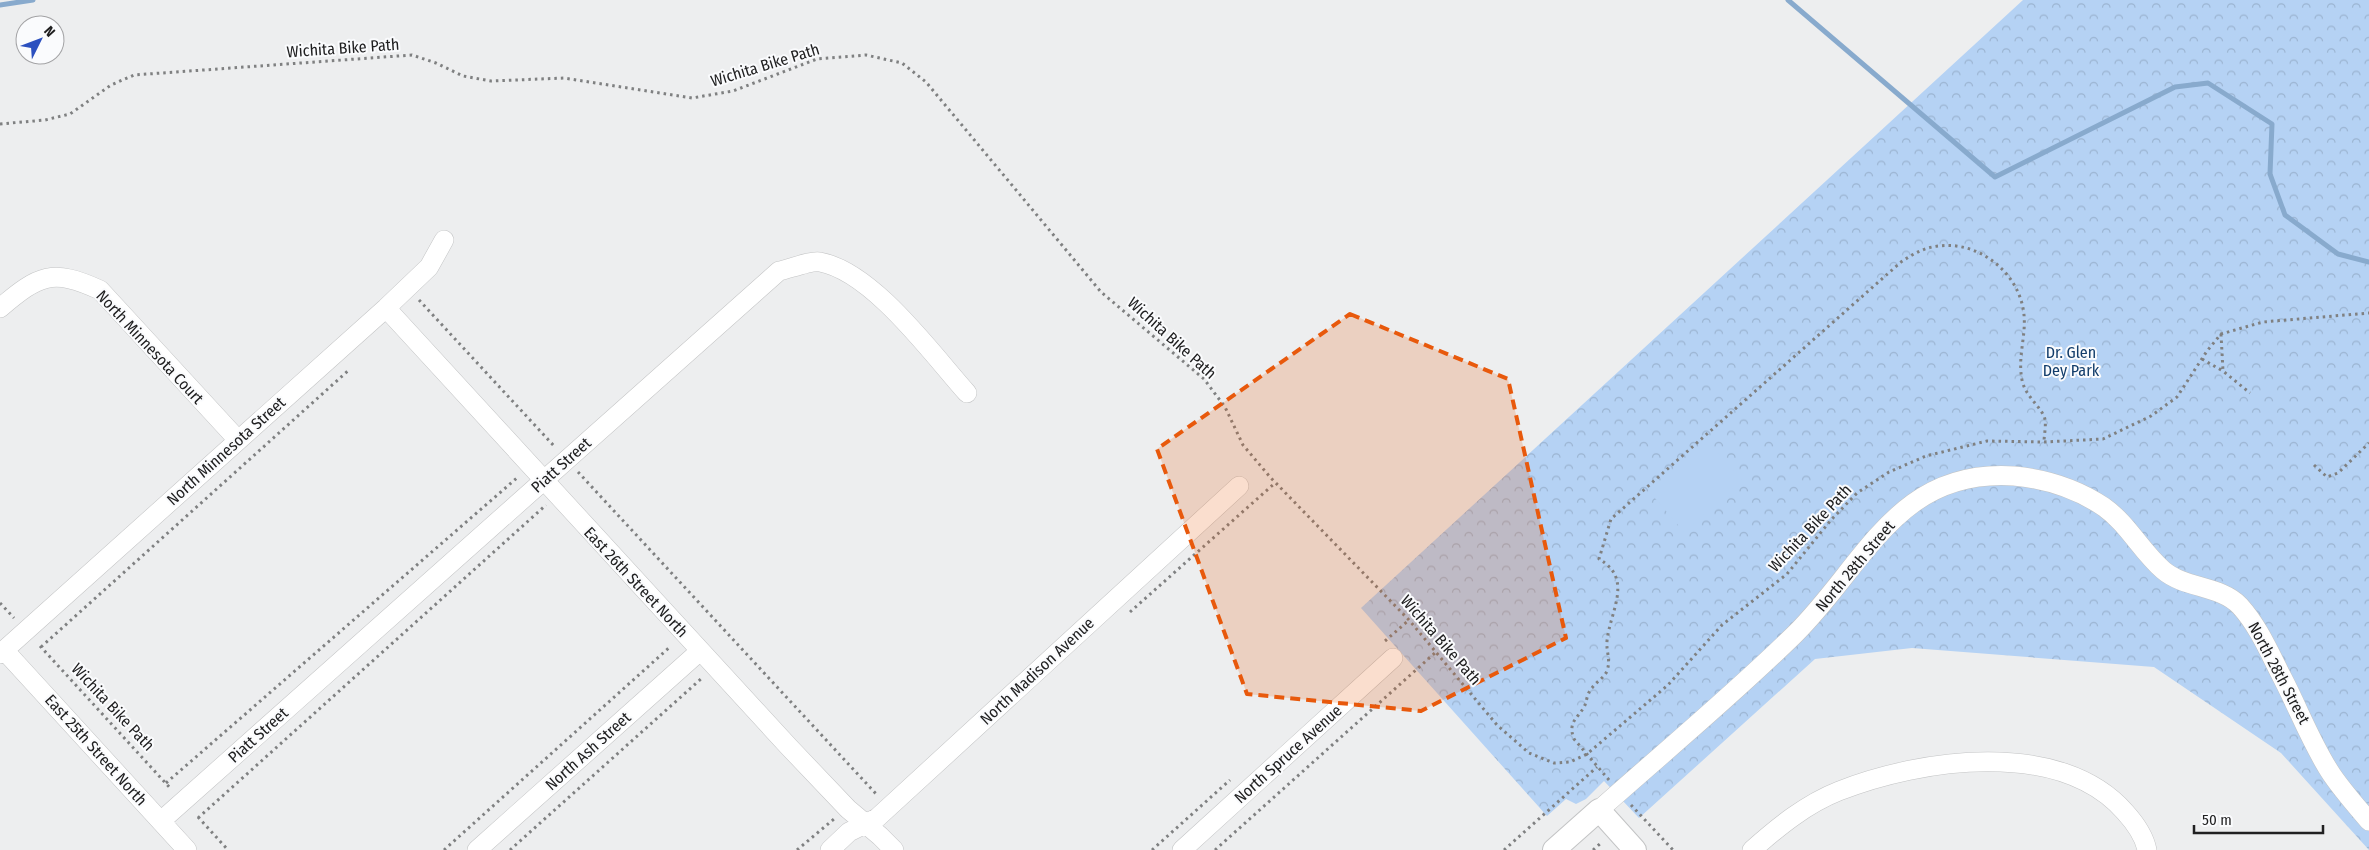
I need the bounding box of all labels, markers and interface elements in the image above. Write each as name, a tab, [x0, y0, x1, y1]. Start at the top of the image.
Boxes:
north arrow	[15, 15, 65, 65]
text: N	[40, 23, 58, 40]
street label: Wichita Bike Path	[286, 35, 400, 61]
street label: Wichita Bike Path	[708, 39, 822, 91]
street label: North Minnesota Court	[92, 286, 208, 408]
street label: Wichita Bike Path	[1124, 293, 1220, 383]
park label: Dr. Glen Dey Park	[2043, 343, 2100, 380]
street label: North Minnesota Street	[163, 392, 290, 509]
street label: Piatt Street	[527, 433, 595, 497]
street label: Wichita Bike Path	[1765, 480, 1855, 576]
street label: North 28th Street	[1811, 516, 1899, 615]
street label: East 26th Street North	[580, 523, 692, 641]
street label: Wichita Bike Path	[1397, 591, 1485, 689]
street label: North Madison Avenue	[976, 613, 1098, 729]
street label: North 28th Street	[2244, 619, 2314, 728]
street label: Wichita Bike Path	[68, 659, 158, 755]
street label: East 25th Street North	[41, 690, 151, 810]
street label: North Spruce Avenue	[1230, 701, 1346, 807]
street label: Piatt Street	[224, 703, 292, 767]
street label: North Ash Street	[542, 707, 635, 794]
scale bar	[2194, 802, 2323, 834]
text: 50 m	[2202, 811, 2232, 829]

